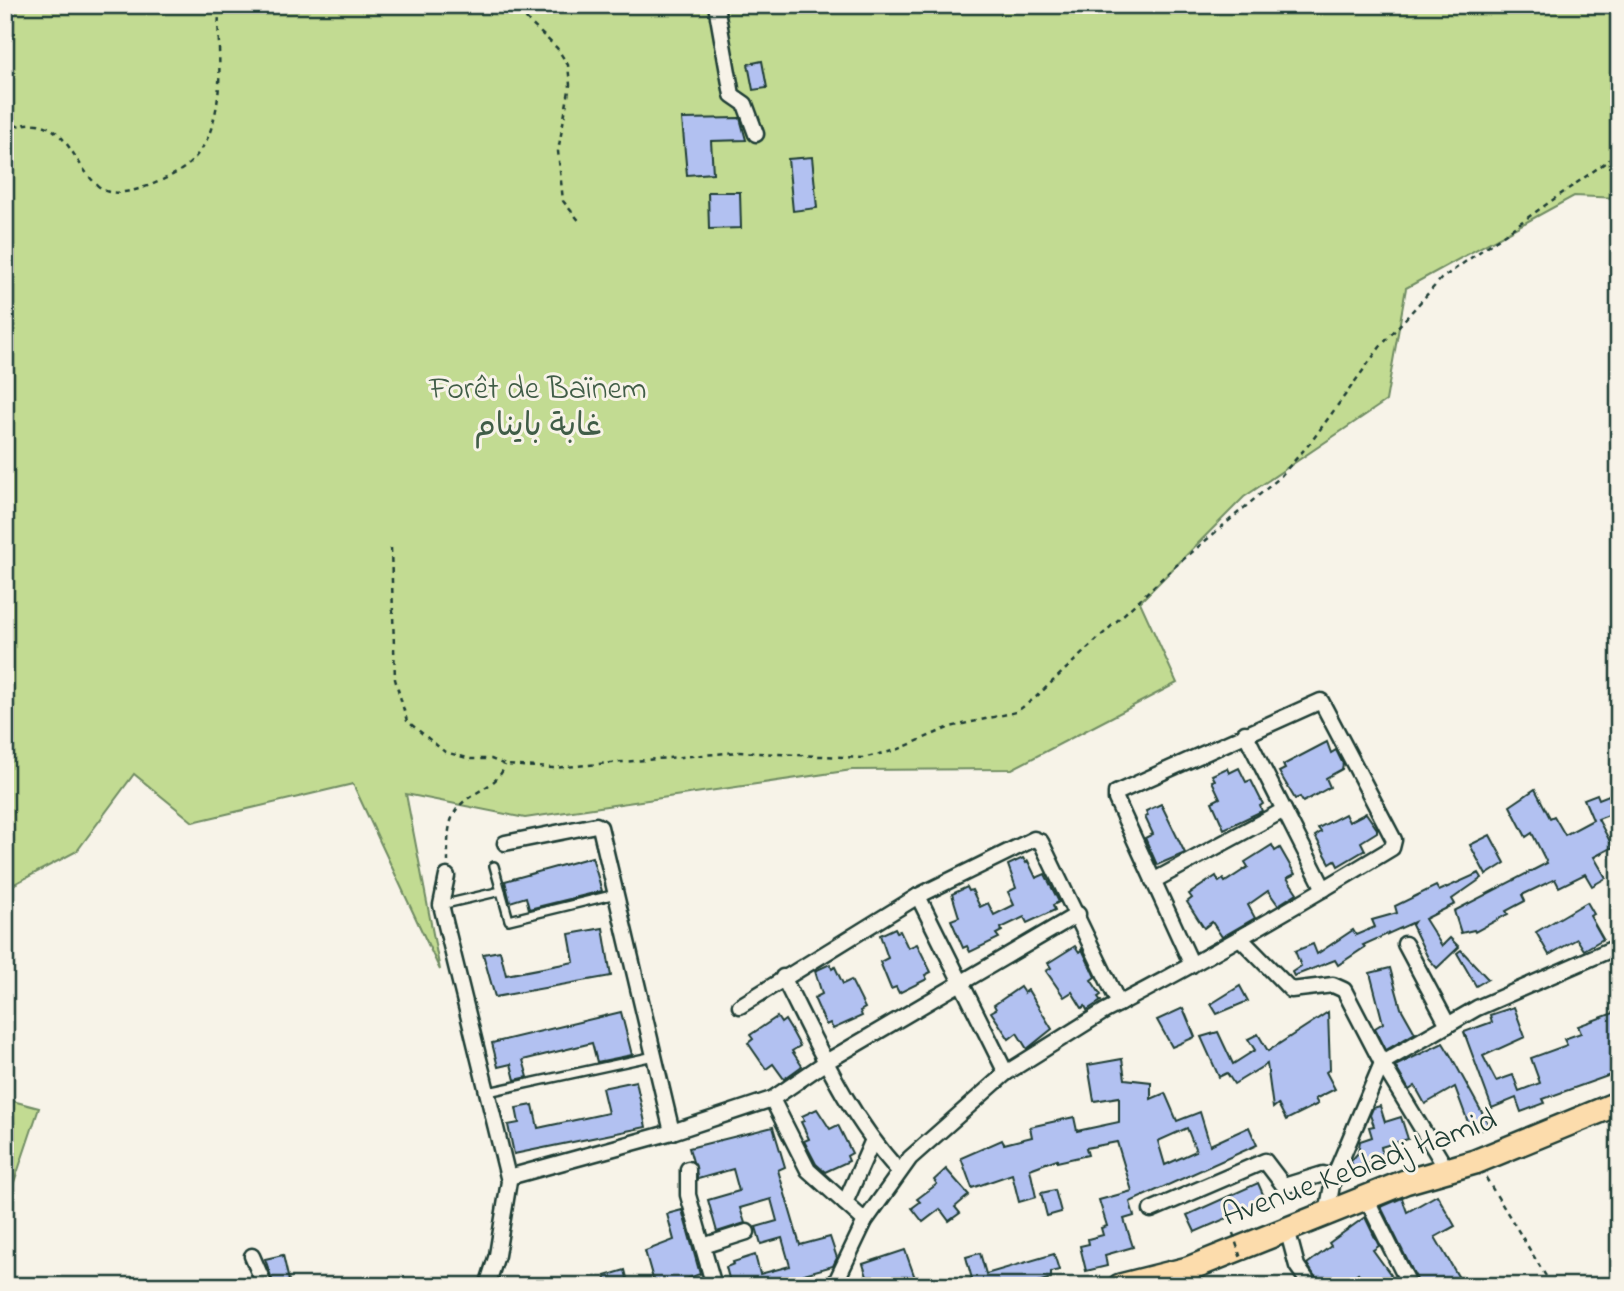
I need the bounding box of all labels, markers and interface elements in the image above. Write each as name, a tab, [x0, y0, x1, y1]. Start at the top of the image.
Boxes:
park label: Forêt de Baïnem غابة باينام	[428, 367, 647, 451]
street label: Avenue Kebladj Hamid	[1216, 1097, 1504, 1240]

